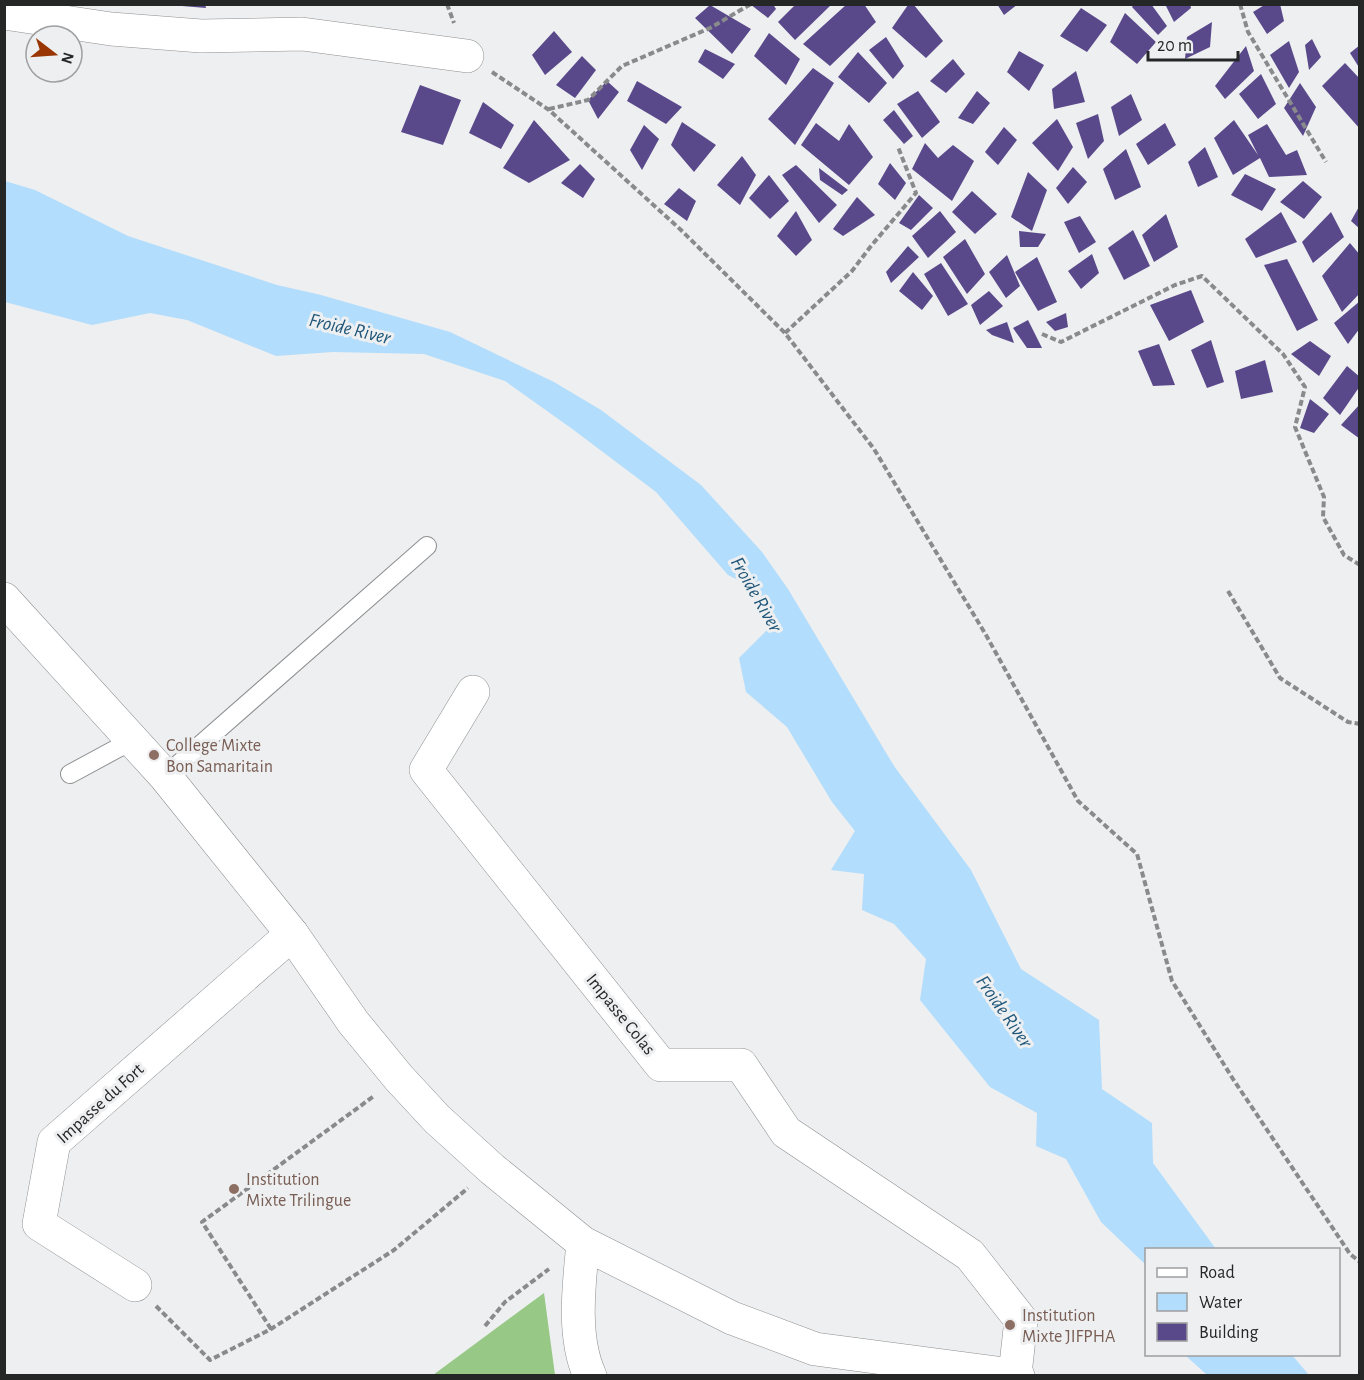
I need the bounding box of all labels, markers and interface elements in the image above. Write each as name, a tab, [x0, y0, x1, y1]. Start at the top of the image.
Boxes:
north arrow	[24, 24, 84, 84]
scale bar	[1148, 24, 1238, 62]
text: 20 m	[1157, 37, 1192, 55]
text: N	[58, 50, 77, 66]
water label: Froide River	[307, 310, 393, 348]
water label: Froide River	[727, 554, 786, 636]
place label: College Mixte Bon Samaritain	[166, 737, 273, 776]
marker: College Mixte Bon Samaritain	[147, 748, 161, 762]
street label: Impasse Colas	[582, 971, 658, 1059]
water label: Froide River	[972, 972, 1036, 1052]
street label: Impasse du Fort	[54, 1060, 148, 1147]
place label: Institution Mixte Trilingue	[246, 1171, 351, 1210]
marker: Institution Mixte Trilingue	[227, 1182, 241, 1196]
legend	[1145, 1248, 1340, 1356]
text: Road	[1199, 1264, 1235, 1282]
text: Water	[1199, 1294, 1242, 1312]
place label: Institution Mixte JIFPHA	[1022, 1307, 1116, 1346]
marker: Institution Mixte JIFPHA	[1003, 1318, 1017, 1332]
text: Building	[1199, 1324, 1259, 1342]

